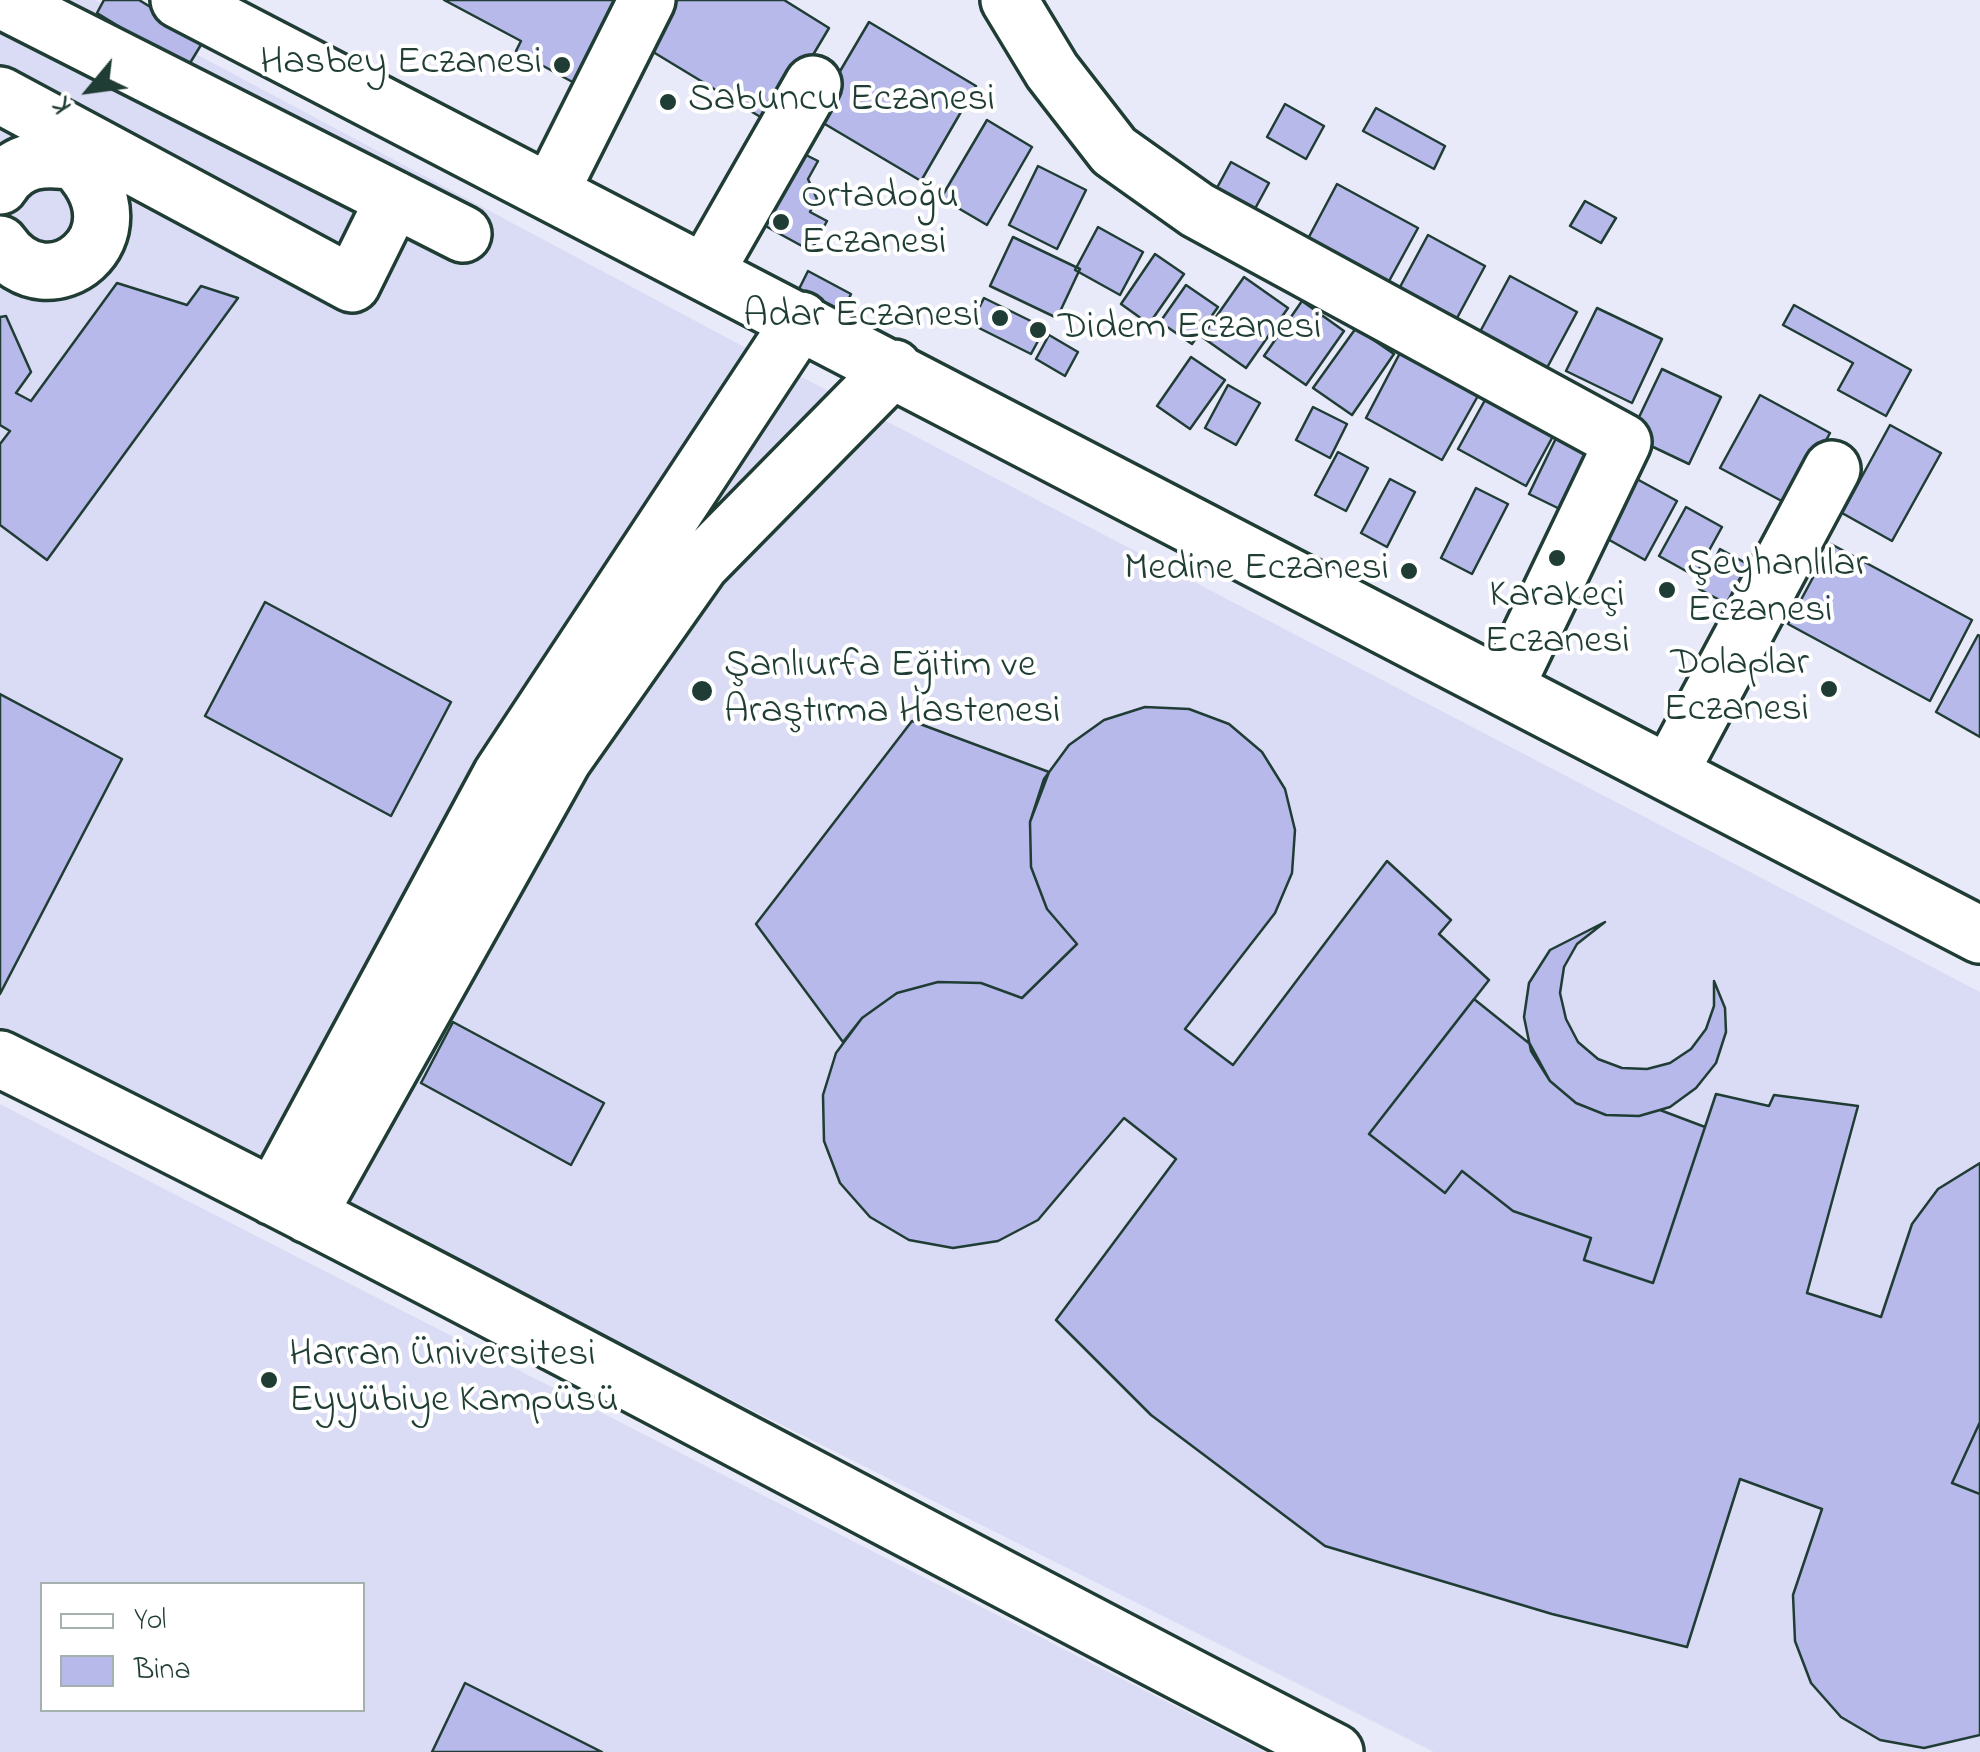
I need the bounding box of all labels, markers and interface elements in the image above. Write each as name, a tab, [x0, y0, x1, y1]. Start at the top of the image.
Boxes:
north arrow	[40, 40, 140, 140]
place label: Hasbey Eczanesi	[260, 41, 542, 89]
marker: Hasbey Eczanesi	[551, 54, 573, 76]
place label: Sabuncu Eczanesi	[688, 78, 995, 126]
text: K	[42, 89, 85, 121]
marker: Sabuncu Eczanesi	[657, 91, 679, 113]
place label: Ortadoğu Eczanesi	[801, 175, 959, 269]
marker: Ortadoğu Eczanesi	[770, 211, 792, 233]
place label: Adar Eczanesi	[743, 294, 980, 342]
place label: Didem Eczanesi	[1058, 306, 1322, 354]
marker: Adar Eczanesi	[989, 307, 1011, 329]
marker: Didem Eczanesi	[1027, 319, 1049, 341]
place label: Şeyhanlılar Eczanesi	[1687, 543, 1868, 637]
place label: Medine Eczanesi	[1124, 547, 1389, 595]
marker: Karakeçi Eczanesi	[1546, 547, 1568, 569]
marker: Medine Eczanesi	[1398, 560, 1420, 582]
place label: Karakeçi Eczanesi	[1484, 574, 1630, 668]
marker: Şeyhanlılar Eczanesi	[1656, 579, 1678, 601]
place label: Dolaplar Eczanesi	[1663, 642, 1809, 736]
place label: Şanlıurfa Eğitim ve Araştırma Hastenesi	[724, 644, 1060, 738]
marker: Şanlıurfa Eğitim ve Araştırma Hastenesi	[689, 678, 715, 704]
marker: Dolaplar Eczanesi	[1818, 678, 1840, 700]
place label: Harran Üniversitesi Eyyübiye Kampüsü	[289, 1333, 619, 1427]
marker: Harran Üniversitesi Eyyübiye Kampüsü	[258, 1369, 280, 1391]
legend	[40, 1582, 365, 1712]
text: Yol	[134, 1599, 167, 1643]
text: Bina	[134, 1649, 191, 1693]

